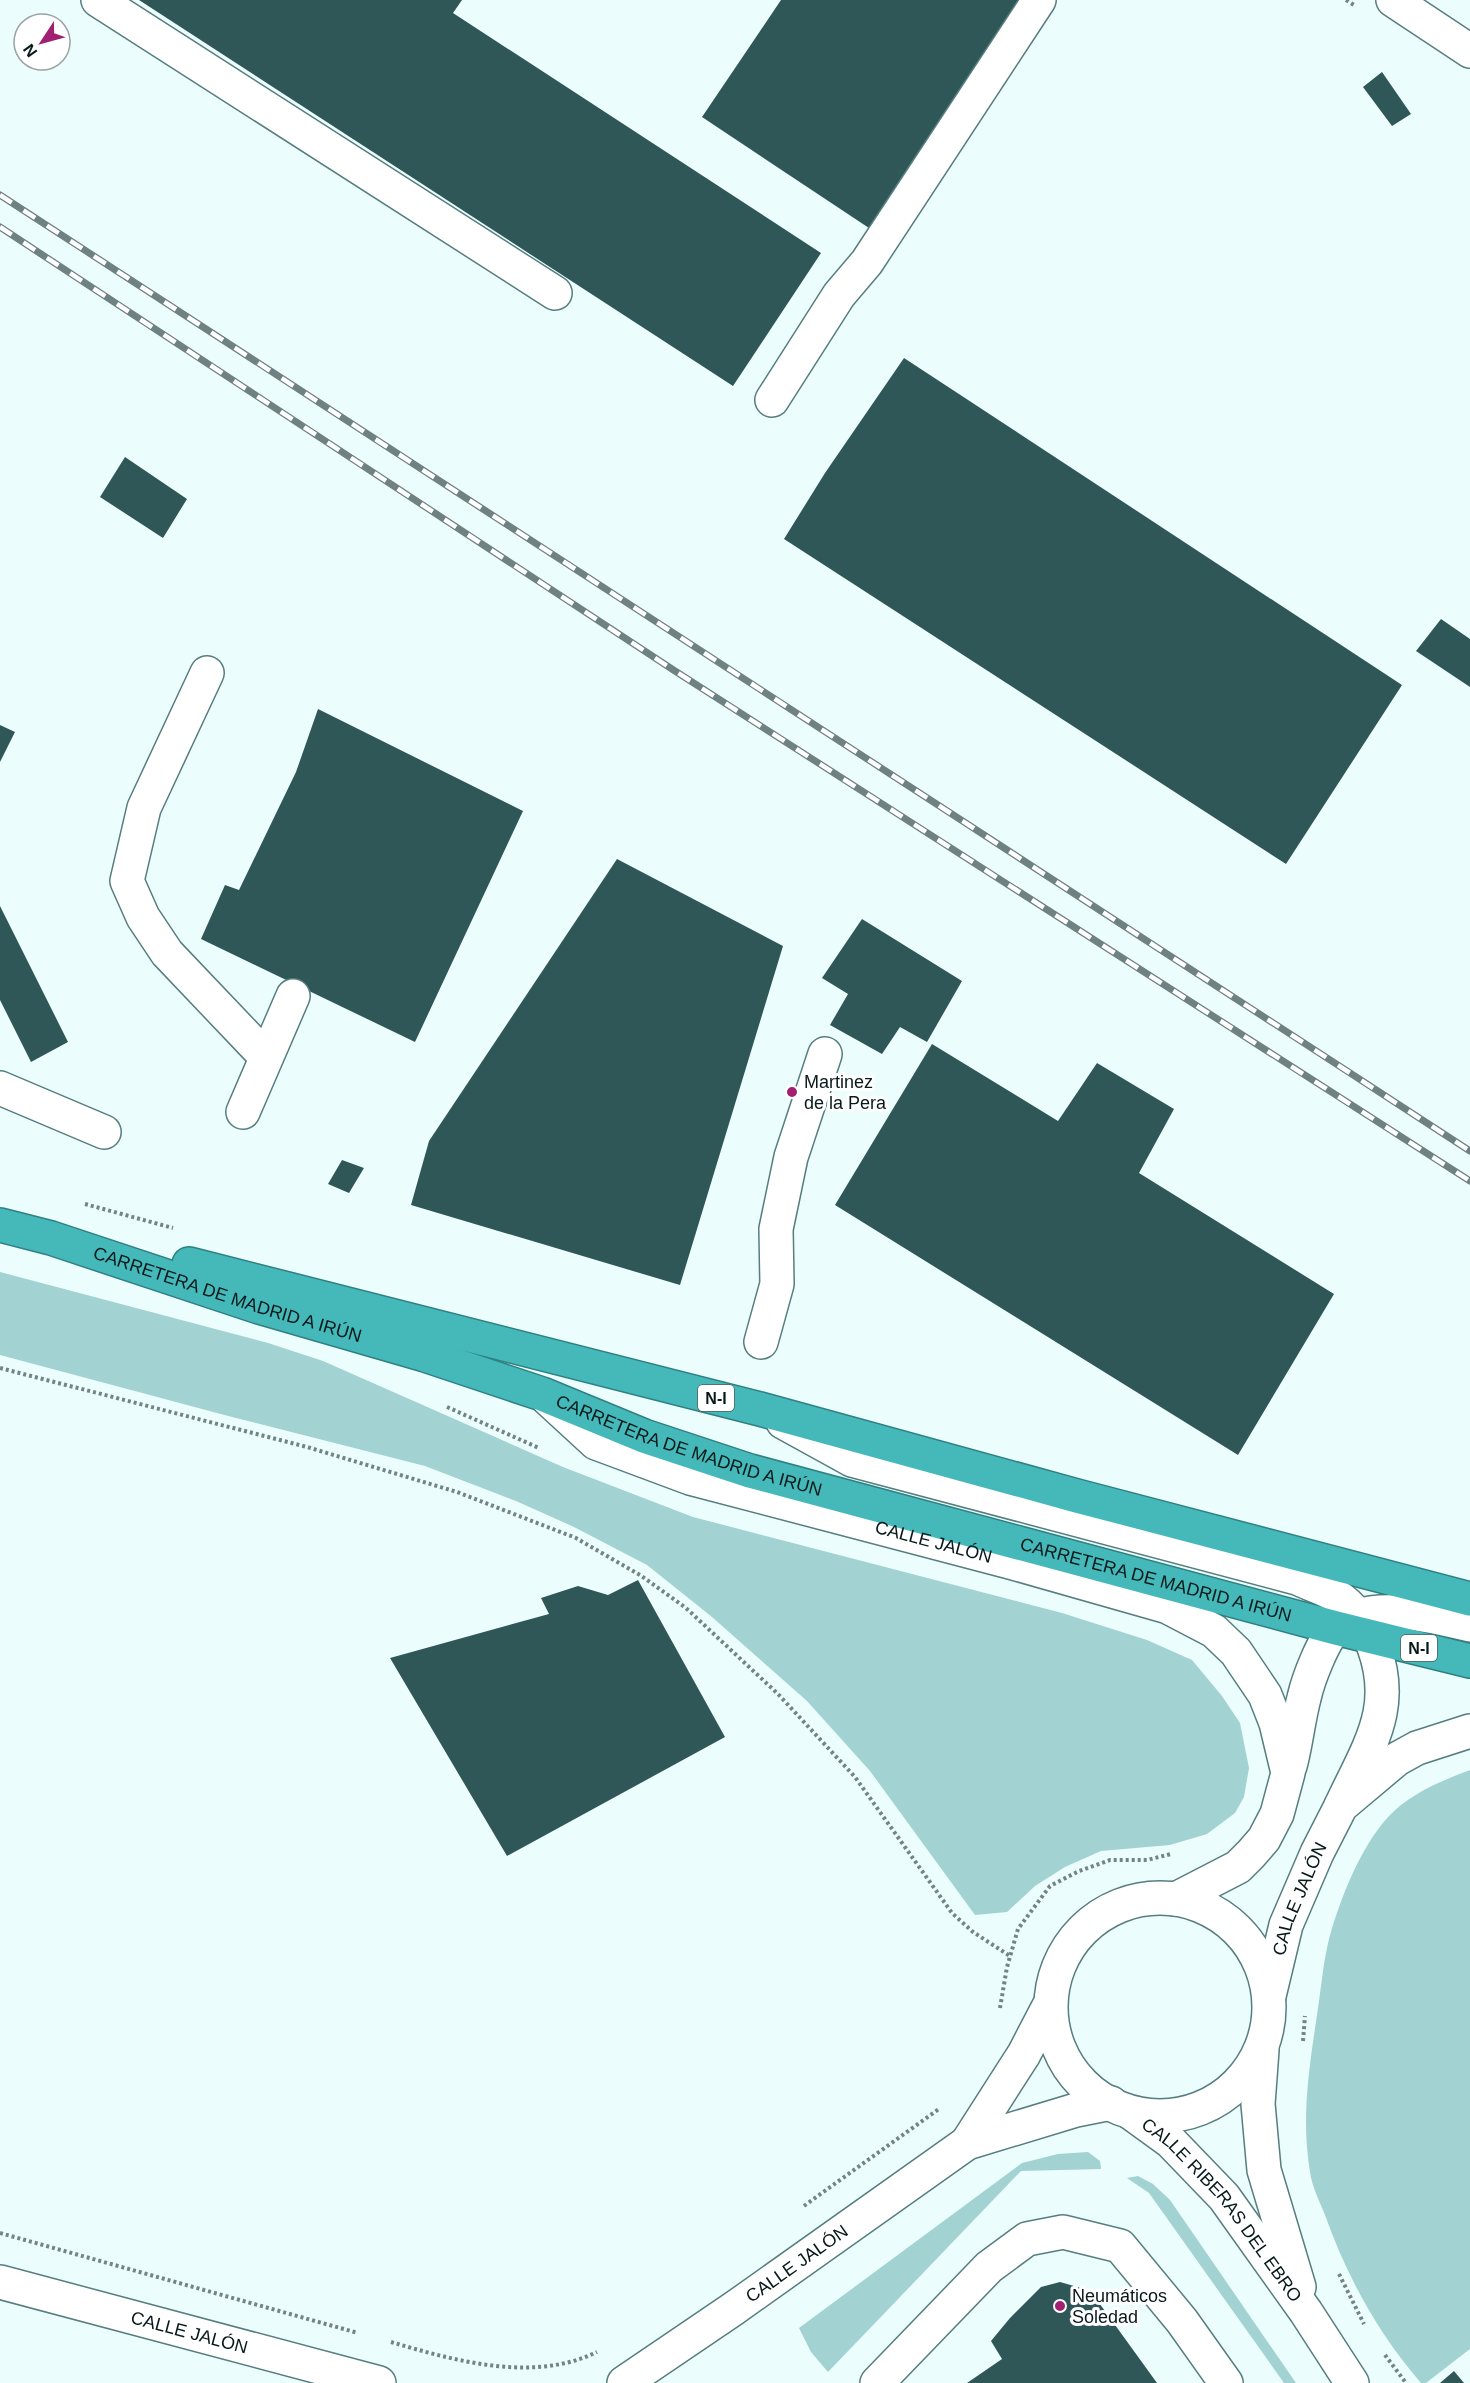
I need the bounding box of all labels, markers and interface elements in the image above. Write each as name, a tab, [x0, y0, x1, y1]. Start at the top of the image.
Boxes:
north arrow	[12, 12, 72, 72]
text: N	[20, 41, 41, 60]
place label: Martinez de la Pera	[804, 1072, 887, 1113]
marker: Martinez de la Pera	[785, 1085, 799, 1099]
street label: CARRETERA DE MADRID A IRÚN	[91, 1243, 364, 1346]
road number: N-I	[698, 1385, 734, 1411]
street label: CARRETERA DE MADRID A IRÚN	[553, 1391, 824, 1500]
street label: CALLE JALÓN	[873, 1517, 994, 1567]
street label: CARRETERA DE MADRID A IRÚN	[1018, 1534, 1294, 1626]
road number: N-I	[1401, 1635, 1437, 1661]
street label: CALLE JALÓN	[1269, 1839, 1331, 1958]
street label: CALLE RIBERAS DEL EBRO	[1138, 2114, 1306, 2306]
street label: CALLE JALÓN	[742, 2221, 852, 2307]
place label: Neumáticos Soledad	[1072, 2286, 1167, 2327]
marker: Neumáticos Soledad	[1053, 2299, 1067, 2313]
street label: CALLE JALÓN	[129, 2307, 250, 2358]

